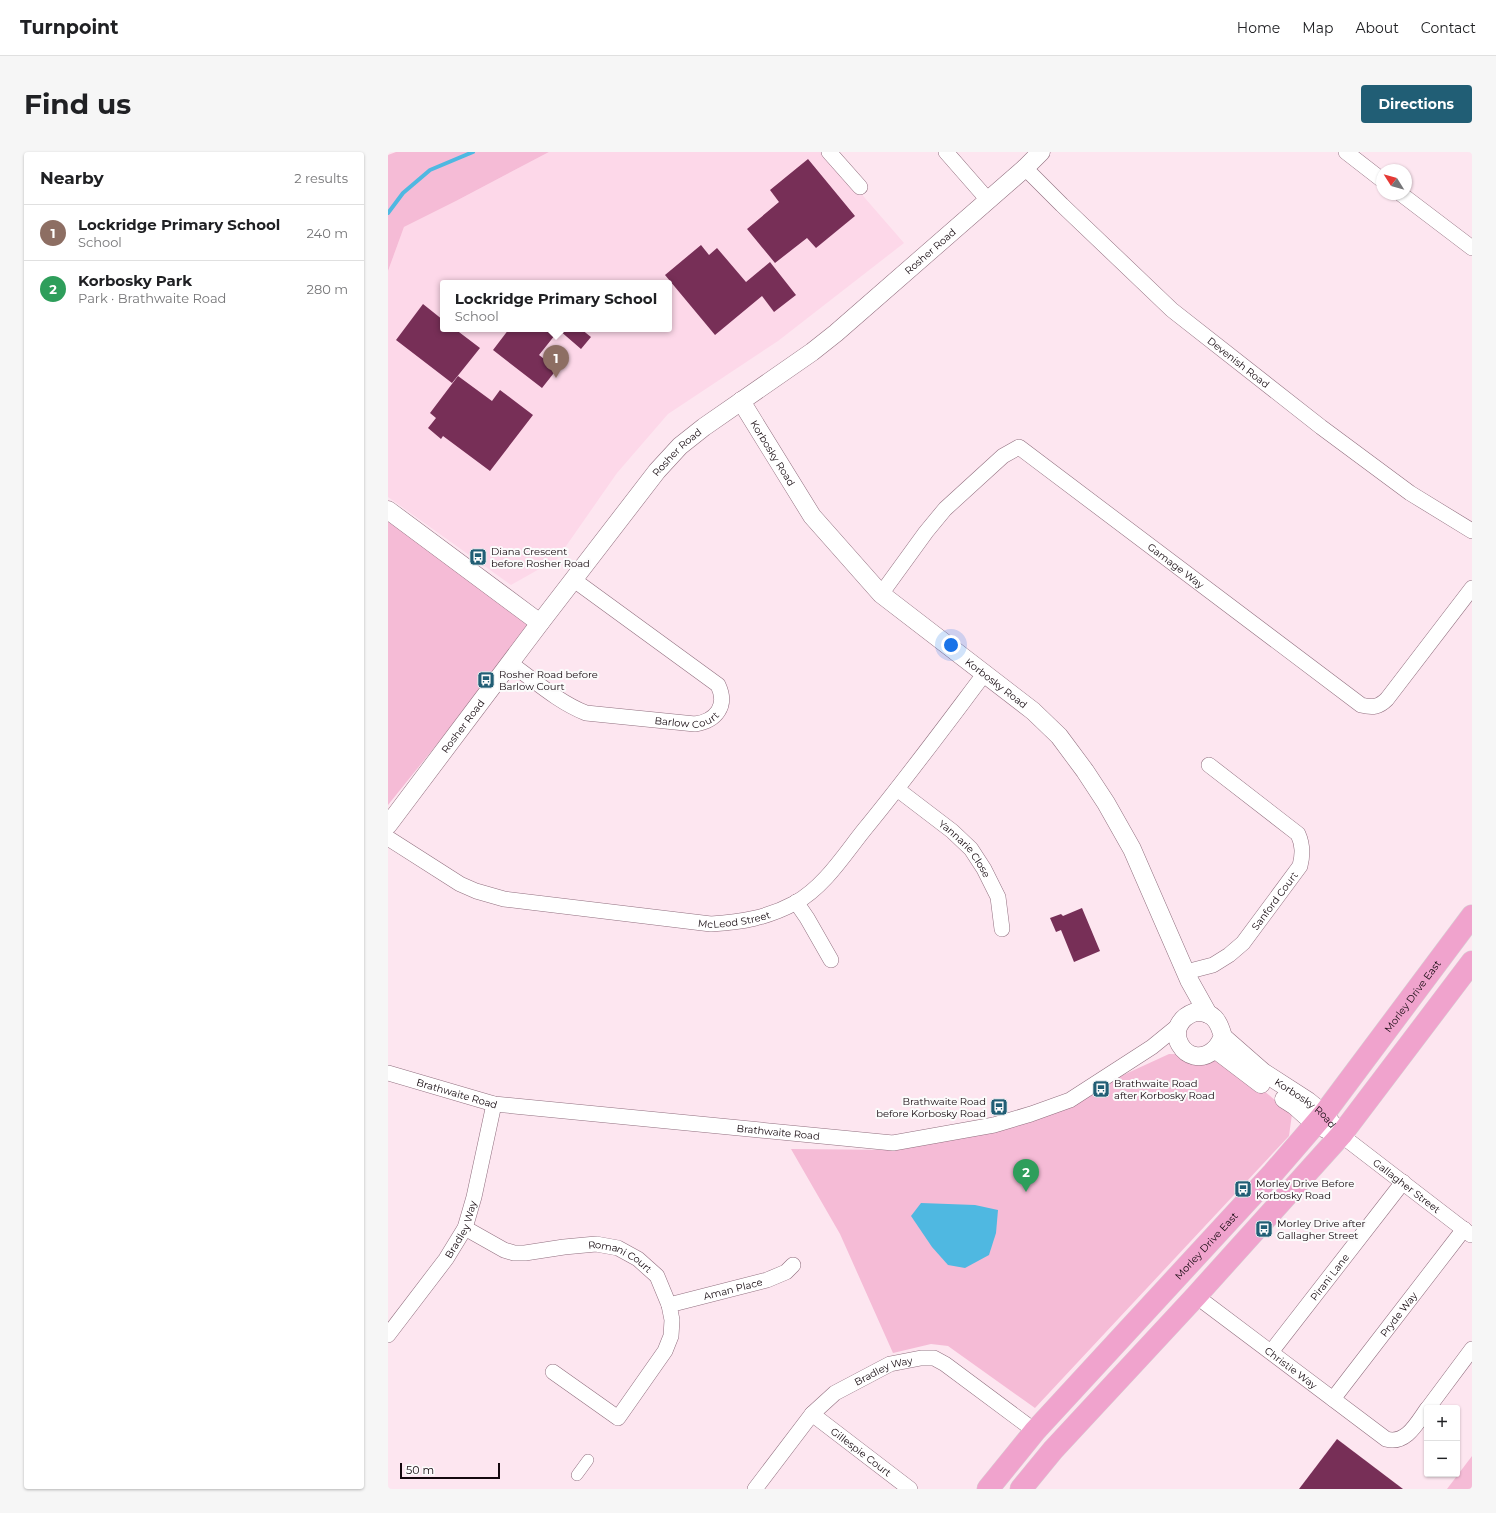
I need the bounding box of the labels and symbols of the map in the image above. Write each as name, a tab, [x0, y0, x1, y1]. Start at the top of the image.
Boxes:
north arrow	[1376, 164, 1412, 200]
street label: Rosher Road	[902, 225, 959, 277]
street label: Devenish Road	[1205, 334, 1272, 391]
pin: 1	[543, 345, 569, 378]
street label: Korbosky Road	[747, 418, 798, 488]
street label: Rosher Road	[649, 426, 704, 479]
street label: Gamage Way	[1145, 540, 1207, 592]
place label: Diana Crescent before Rosher Road	[491, 545, 590, 570]
bus stop icon: Diana Crescent before Rosher Road	[468, 547, 488, 567]
your location	[941, 635, 961, 655]
street label: Korbosky Road	[962, 655, 1030, 711]
place label: Rosher Road before Barlow Court	[499, 668, 598, 693]
bus stop icon: Rosher Road before Barlow Court	[476, 670, 496, 690]
street label: Rosher Road	[439, 697, 487, 756]
street label: Barlow Court	[654, 709, 722, 731]
street label: Yannarie Close	[936, 817, 993, 880]
street label: Sanford Court	[1249, 869, 1301, 933]
street label: McLeod Street	[697, 908, 772, 931]
street label: Morley Drive East	[1381, 958, 1444, 1035]
street label: Korbosky Road	[1272, 1075, 1339, 1131]
street label: Brathwaite Road	[415, 1076, 499, 1112]
place label: Brathwaite Road after Korbosky Road	[1114, 1077, 1215, 1102]
bus stop icon: Brathwaite Road after Korbosky Road	[1091, 1079, 1111, 1099]
place label: Brathwaite Road before Korbosky Road	[876, 1095, 986, 1120]
bus stop icon: Brathwaite Road before Korbosky Road	[989, 1097, 1009, 1117]
street label: Brathwaite Road	[736, 1122, 820, 1143]
street label: Gallagher Street	[1370, 1156, 1443, 1216]
pin: 2	[1013, 1159, 1039, 1192]
place label: Morley Drive Before Korbosky Road	[1256, 1177, 1354, 1202]
bus stop icon: Morley Drive Before Korbosky Road	[1233, 1179, 1253, 1199]
street label: Bradley Way	[442, 1199, 480, 1261]
street label: Morley Drive East	[1172, 1210, 1241, 1282]
place label: Morley Drive after Gallagher Street	[1277, 1217, 1365, 1242]
bus stop icon: Morley Drive after Gallagher Street	[1254, 1219, 1274, 1239]
street label: Romani Court	[588, 1238, 655, 1276]
street label: Pirani Lane	[1307, 1251, 1352, 1303]
street label: Aman Place	[702, 1275, 764, 1303]
street label: Pryde Way	[1377, 1289, 1420, 1340]
street label: Christie Way	[1262, 1344, 1320, 1392]
street label: Bradley Way	[852, 1354, 914, 1389]
street label: Gillespie Court	[828, 1425, 894, 1479]
scale bar	[400, 1461, 500, 1480]

